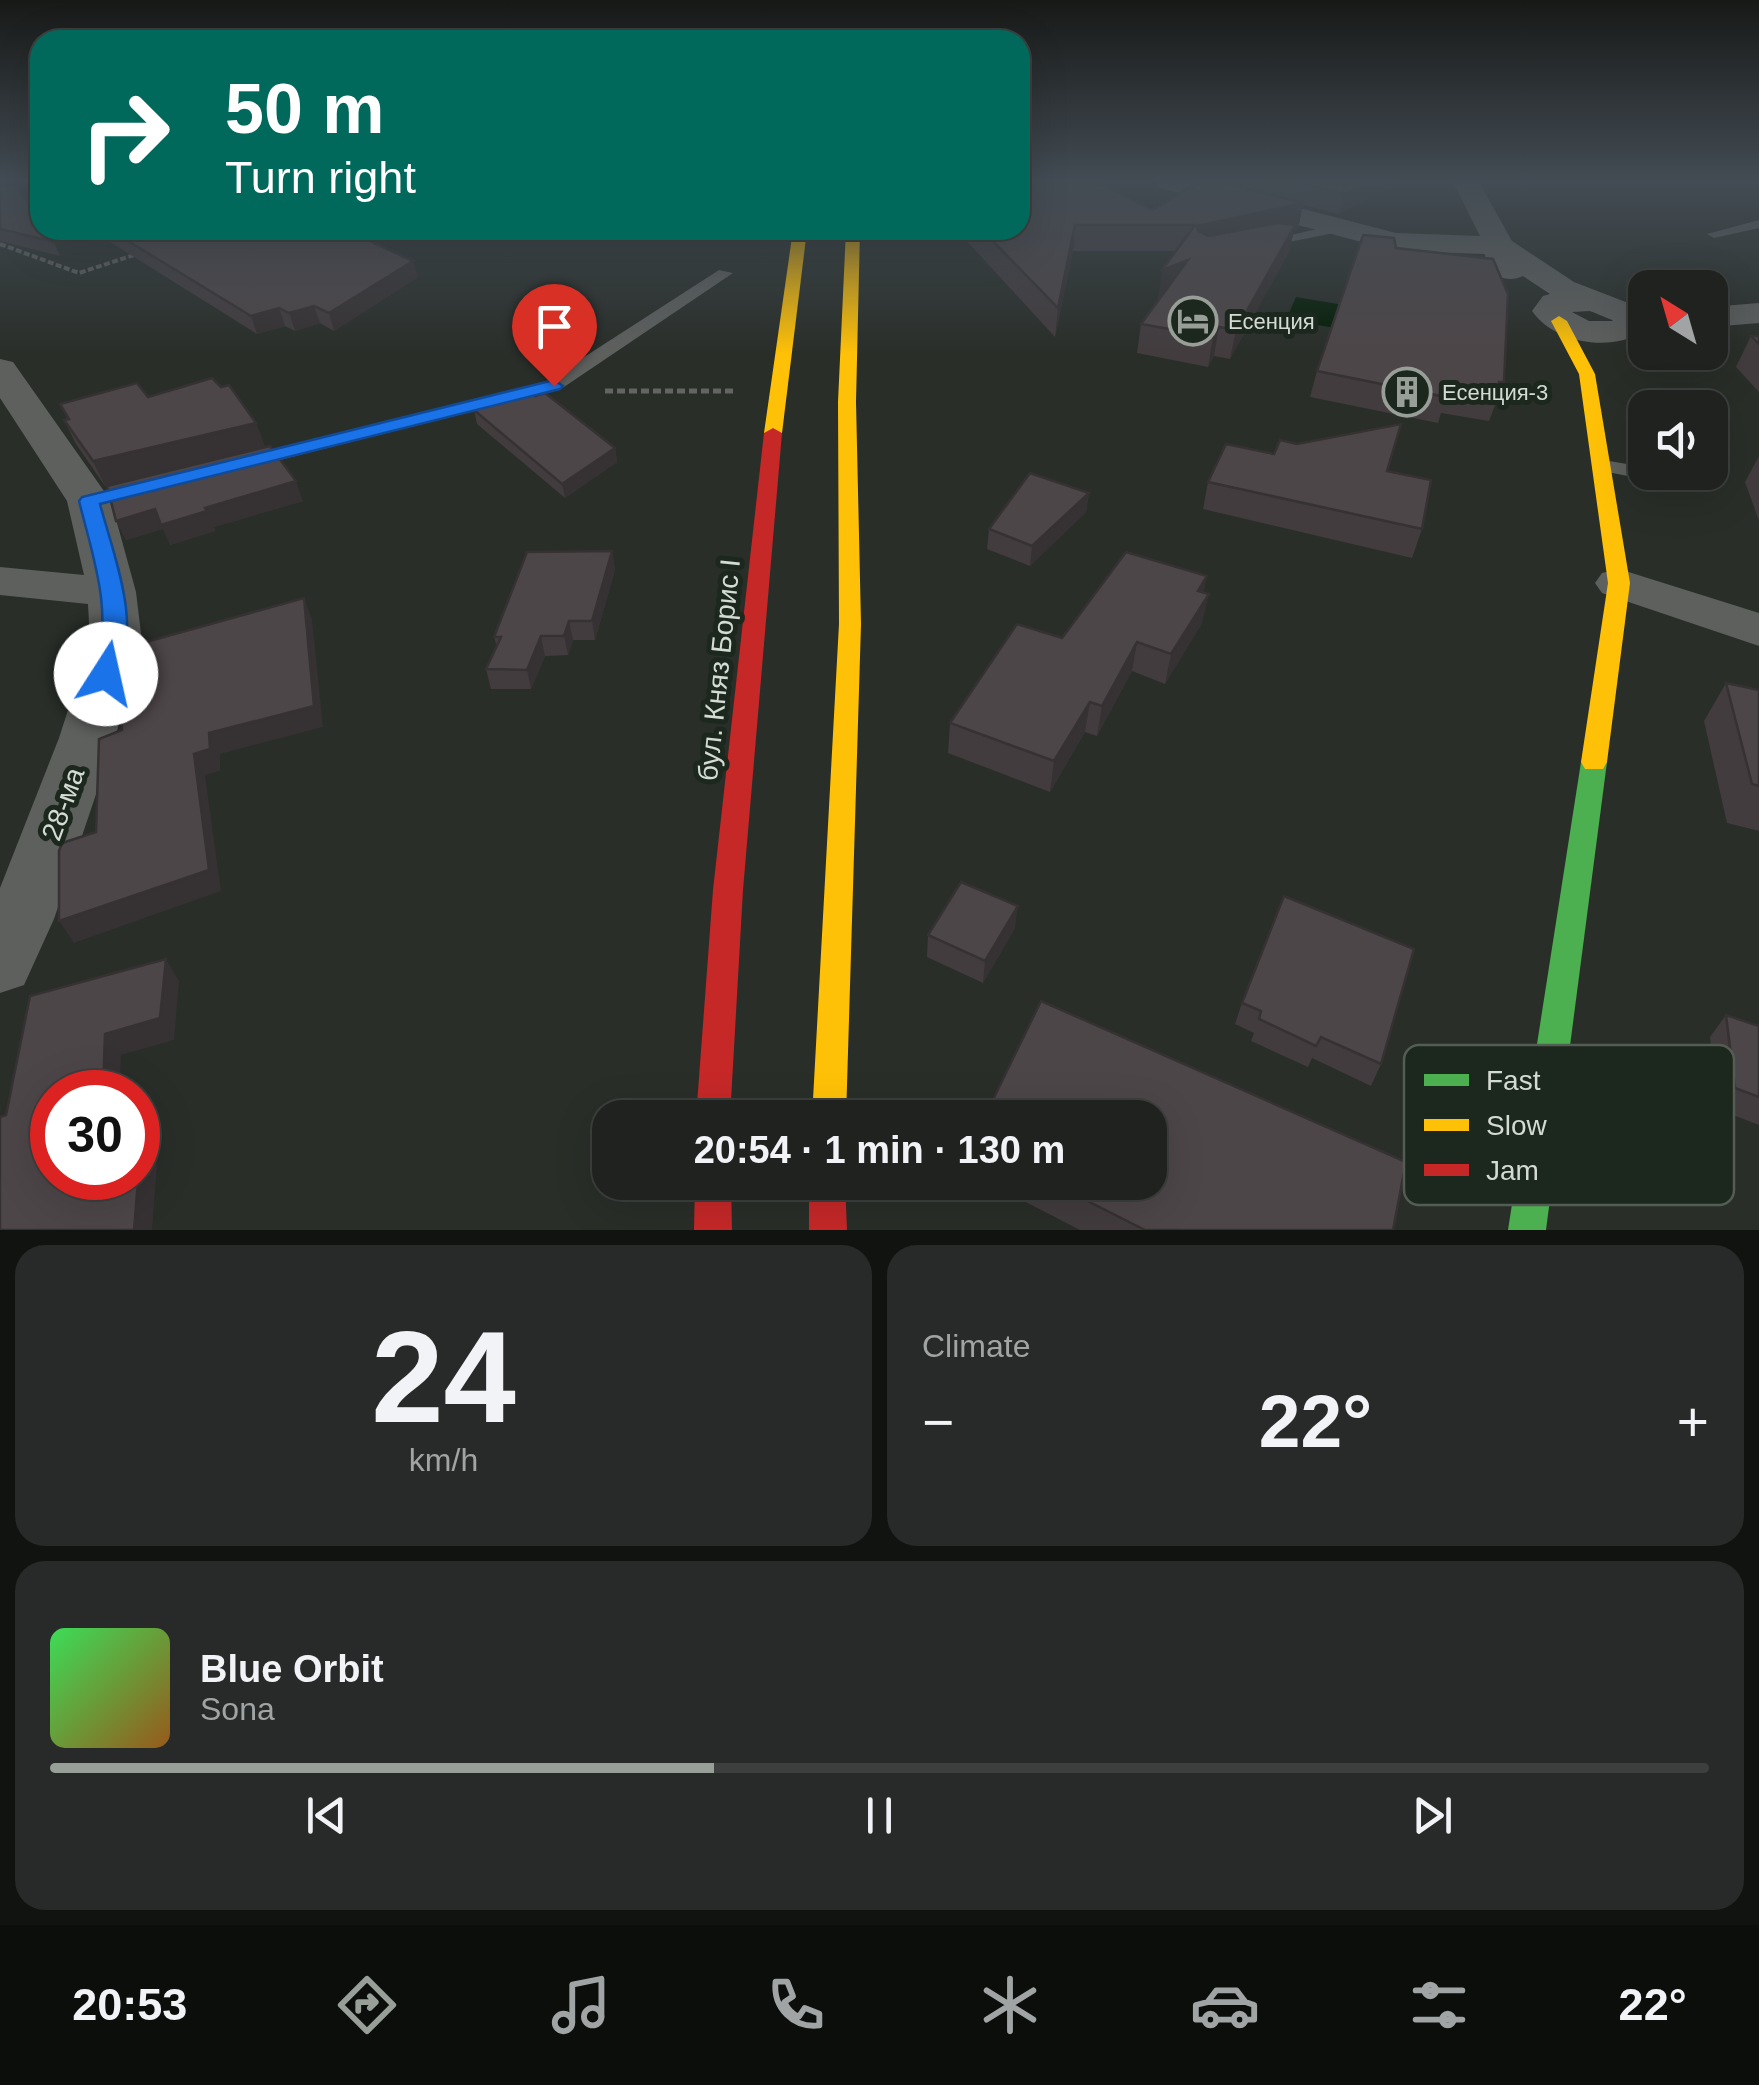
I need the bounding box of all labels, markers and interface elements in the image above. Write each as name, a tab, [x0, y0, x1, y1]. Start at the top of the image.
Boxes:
icon: right	[60, 70, 190, 200]
text: 50 m	[225, 70, 385, 148]
text: Turn right	[225, 152, 416, 203]
north arrow	[1628, 270, 1728, 370]
map controls	[1628, 270, 1728, 490]
pin	[512, 284, 597, 387]
hotel icon: Есенция	[1167, 295, 1219, 347]
icon: arrive	[527, 299, 582, 354]
place label: Есенция	[1228, 309, 1315, 334]
building icon: Есенция-3	[1381, 366, 1433, 418]
place label: Есенция-3	[1442, 380, 1548, 405]
button: sound	[1628, 390, 1728, 490]
street label: бул. Княз Борис I	[692, 557, 746, 783]
position arrow	[54, 622, 158, 726]
street label: 28-ма	[36, 763, 91, 845]
legend	[1404, 1045, 1734, 1205]
text: Fast	[1486, 1065, 1541, 1096]
speed limit sign: 30	[30, 1070, 160, 1200]
text: Slow	[1486, 1110, 1547, 1141]
text: 20:54 · 1 min · 130 m	[694, 1129, 1065, 1171]
text: Jam	[1486, 1155, 1539, 1186]
text: 24	[371, 1304, 516, 1450]
text: Climate	[922, 1328, 1030, 1364]
text: 22°	[1259, 1379, 1372, 1463]
text: −	[922, 1391, 954, 1453]
text: +	[1677, 1391, 1709, 1453]
text: km/h	[409, 1442, 478, 1478]
text: Blue Orbit	[200, 1648, 384, 1690]
text: Sona	[200, 1691, 275, 1727]
icon: previous	[299, 1788, 354, 1843]
icon: pause	[852, 1788, 907, 1843]
icon: next	[1405, 1788, 1460, 1843]
icon: directions	[332, 1970, 402, 2040]
icon: music	[546, 1970, 616, 2040]
icon: phone	[761, 1970, 831, 2040]
icon: climate	[975, 1970, 1045, 2040]
icon: car	[1190, 1970, 1260, 2040]
icon: filters	[1404, 1970, 1474, 2040]
text: 20:53	[72, 1979, 187, 2030]
text: 22°	[1619, 1979, 1687, 2030]

